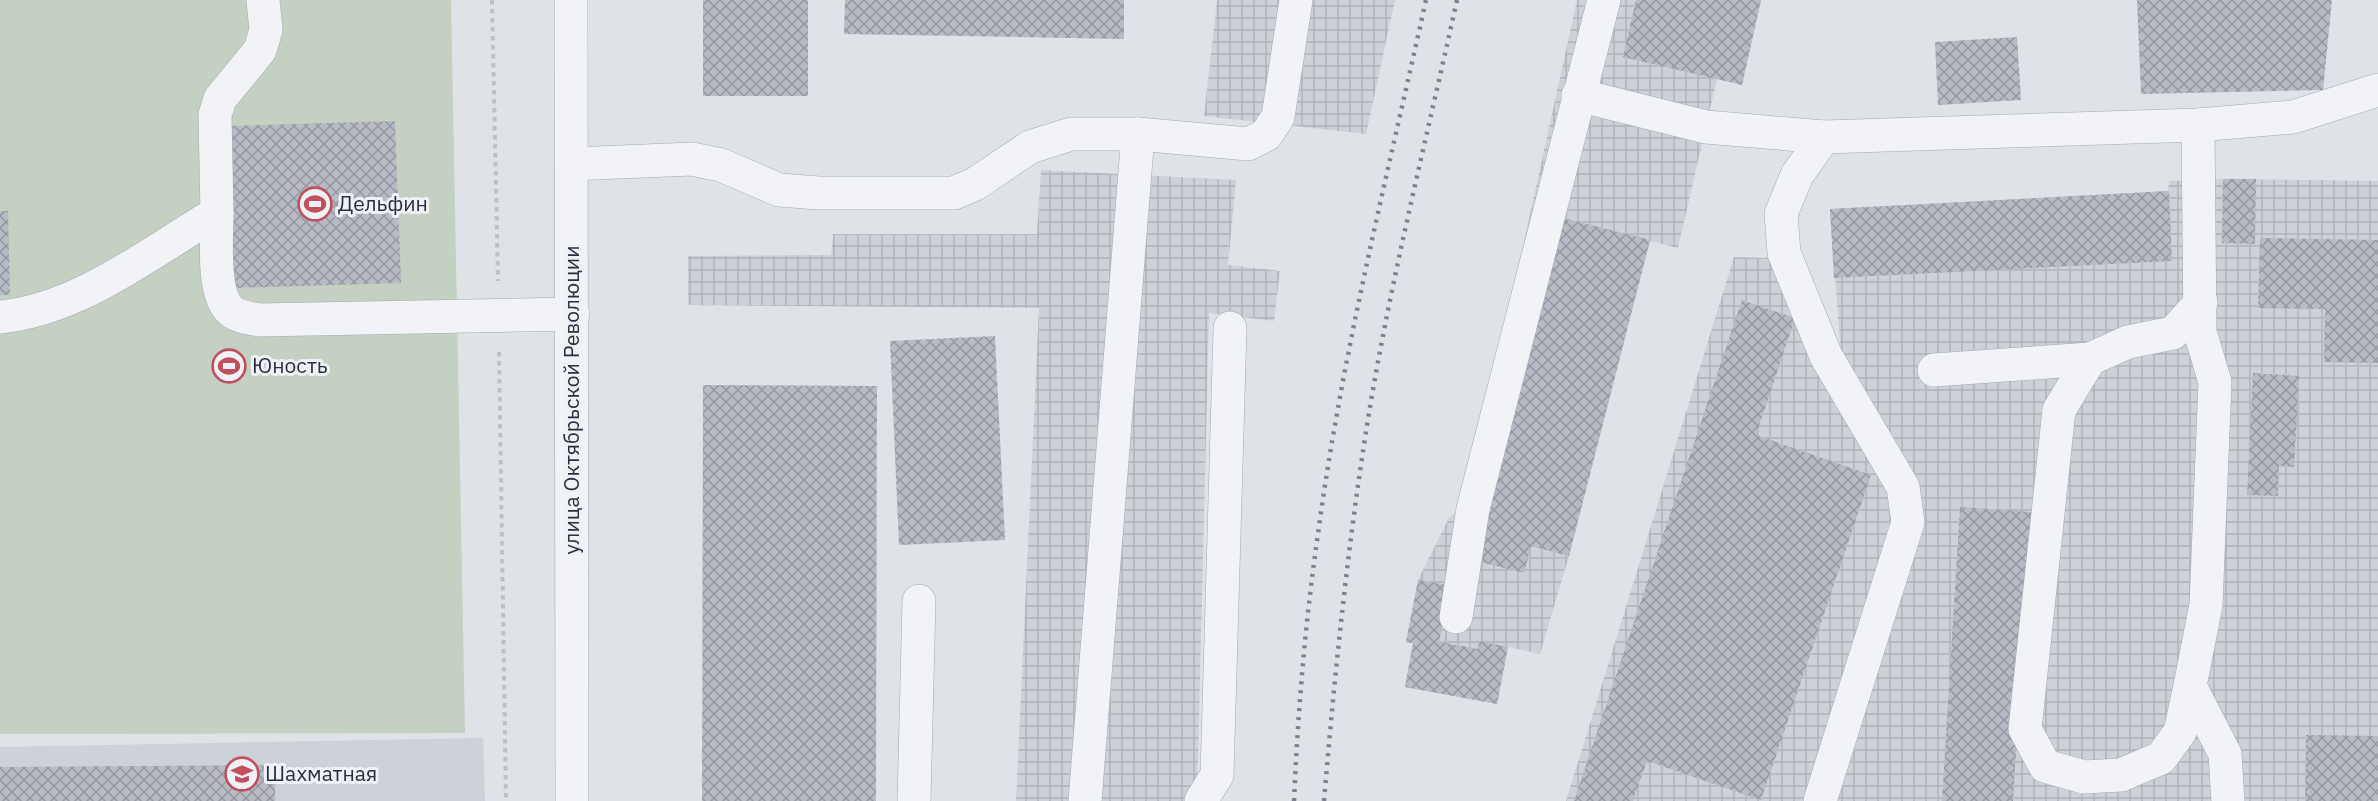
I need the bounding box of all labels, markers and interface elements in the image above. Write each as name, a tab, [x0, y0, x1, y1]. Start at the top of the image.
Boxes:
sports icon: Дельфин	[297, 186, 333, 222]
place label: Дельфин	[338, 189, 428, 217]
street label: улица Октябрьской Революции	[557, 245, 585, 555]
sports icon: Юность	[211, 348, 247, 384]
place label: Юность	[252, 351, 328, 379]
school or university icon: Шахматная	[224, 756, 260, 792]
place label: Шахматная	[265, 759, 377, 787]

